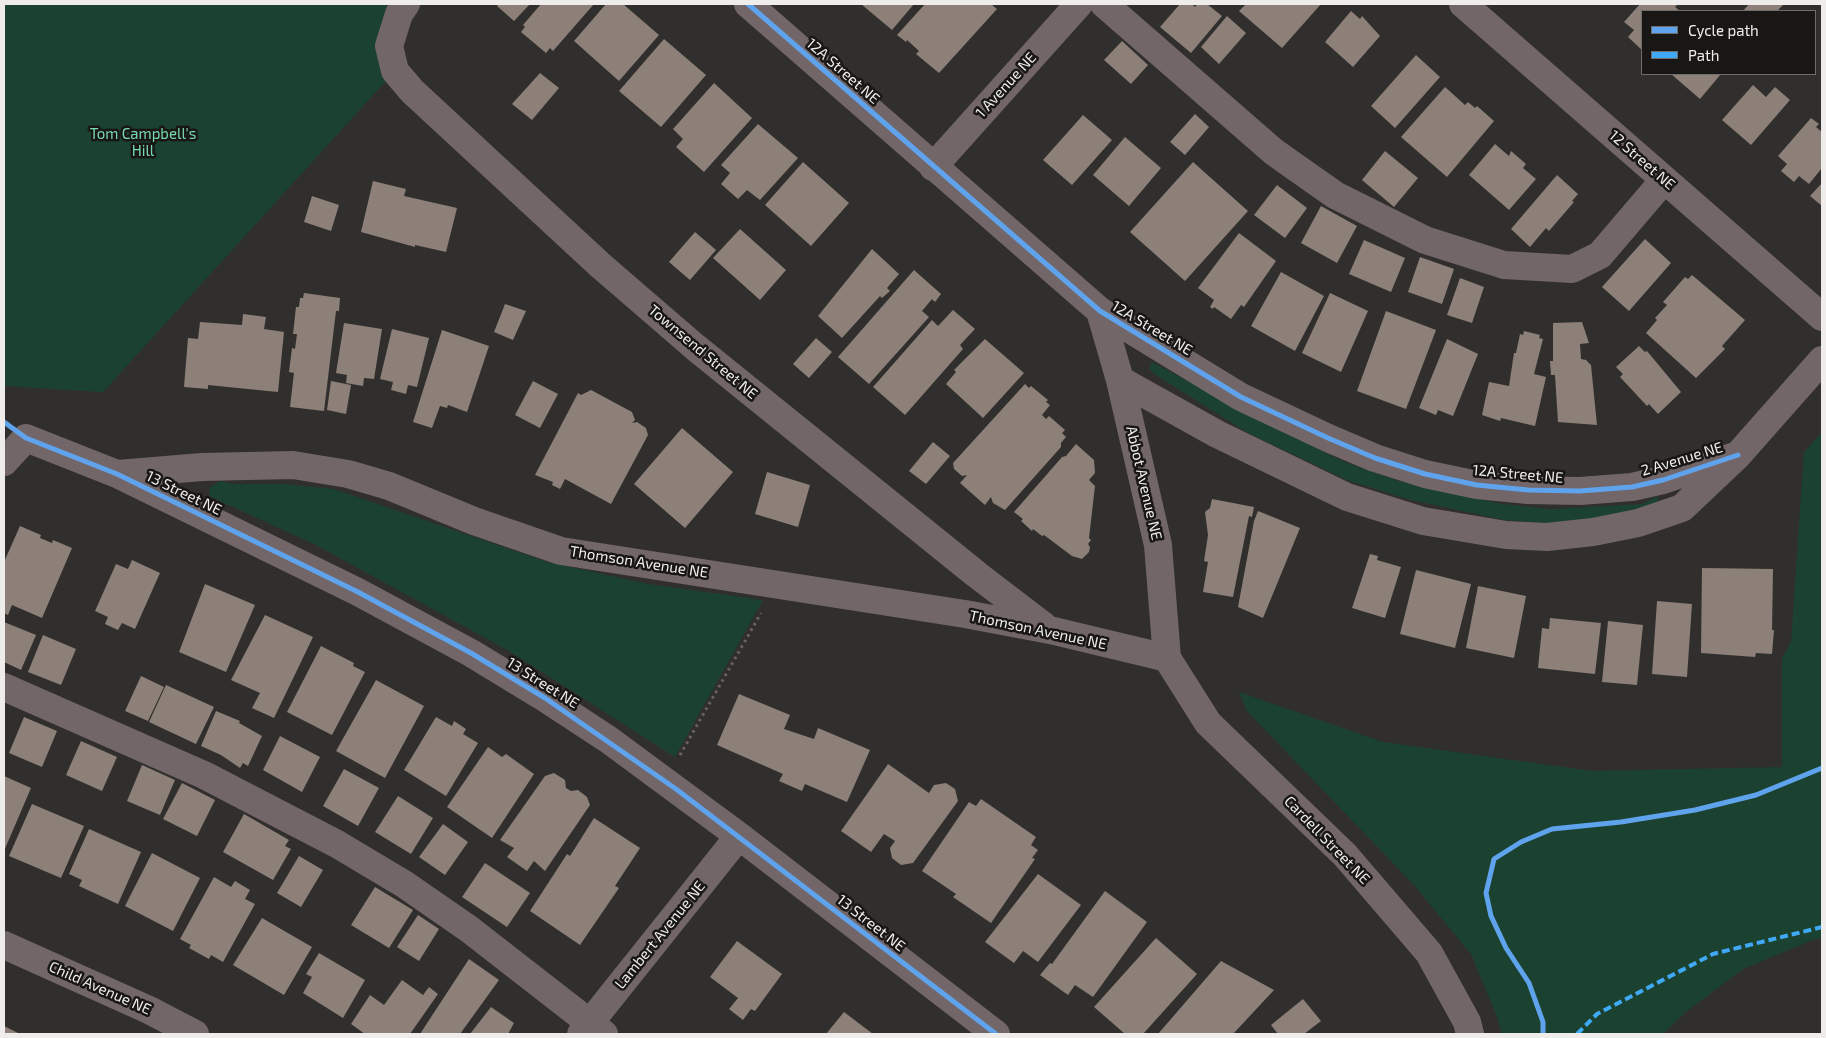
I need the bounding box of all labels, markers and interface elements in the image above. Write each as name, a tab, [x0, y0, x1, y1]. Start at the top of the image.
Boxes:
legend	[1641, 10, 1816, 75]
text: Cycle path	[1688, 21, 1759, 39]
street label: 12A Street NE	[803, 34, 883, 108]
text: Path	[1688, 46, 1719, 64]
street label: 1 Avenue NE	[972, 49, 1040, 121]
park label: Tom Campbell's Hill	[90, 125, 196, 160]
street label: 12 Street NE	[1605, 126, 1679, 194]
street label: 12A Street NE	[1108, 297, 1196, 359]
street label: Townsend Street NE	[645, 301, 761, 403]
street label: Abbot Avenue NE	[1122, 424, 1166, 542]
street label: 2 Avenue NE	[1639, 438, 1725, 480]
street label: 12A Street NE	[1472, 461, 1564, 487]
street label: 13 Street NE	[143, 467, 225, 519]
street label: Thomson Avenue NE	[569, 542, 709, 582]
street label: Thomson Avenue NE	[968, 607, 1108, 653]
street label: 13 Street NE	[504, 654, 582, 712]
street label: Cardell Street NE	[1280, 792, 1374, 888]
street label: Lambert Avenue NE	[611, 878, 709, 992]
street label: 13 Street NE	[833, 891, 909, 955]
street label: Child Avenue NE	[46, 957, 154, 1019]

